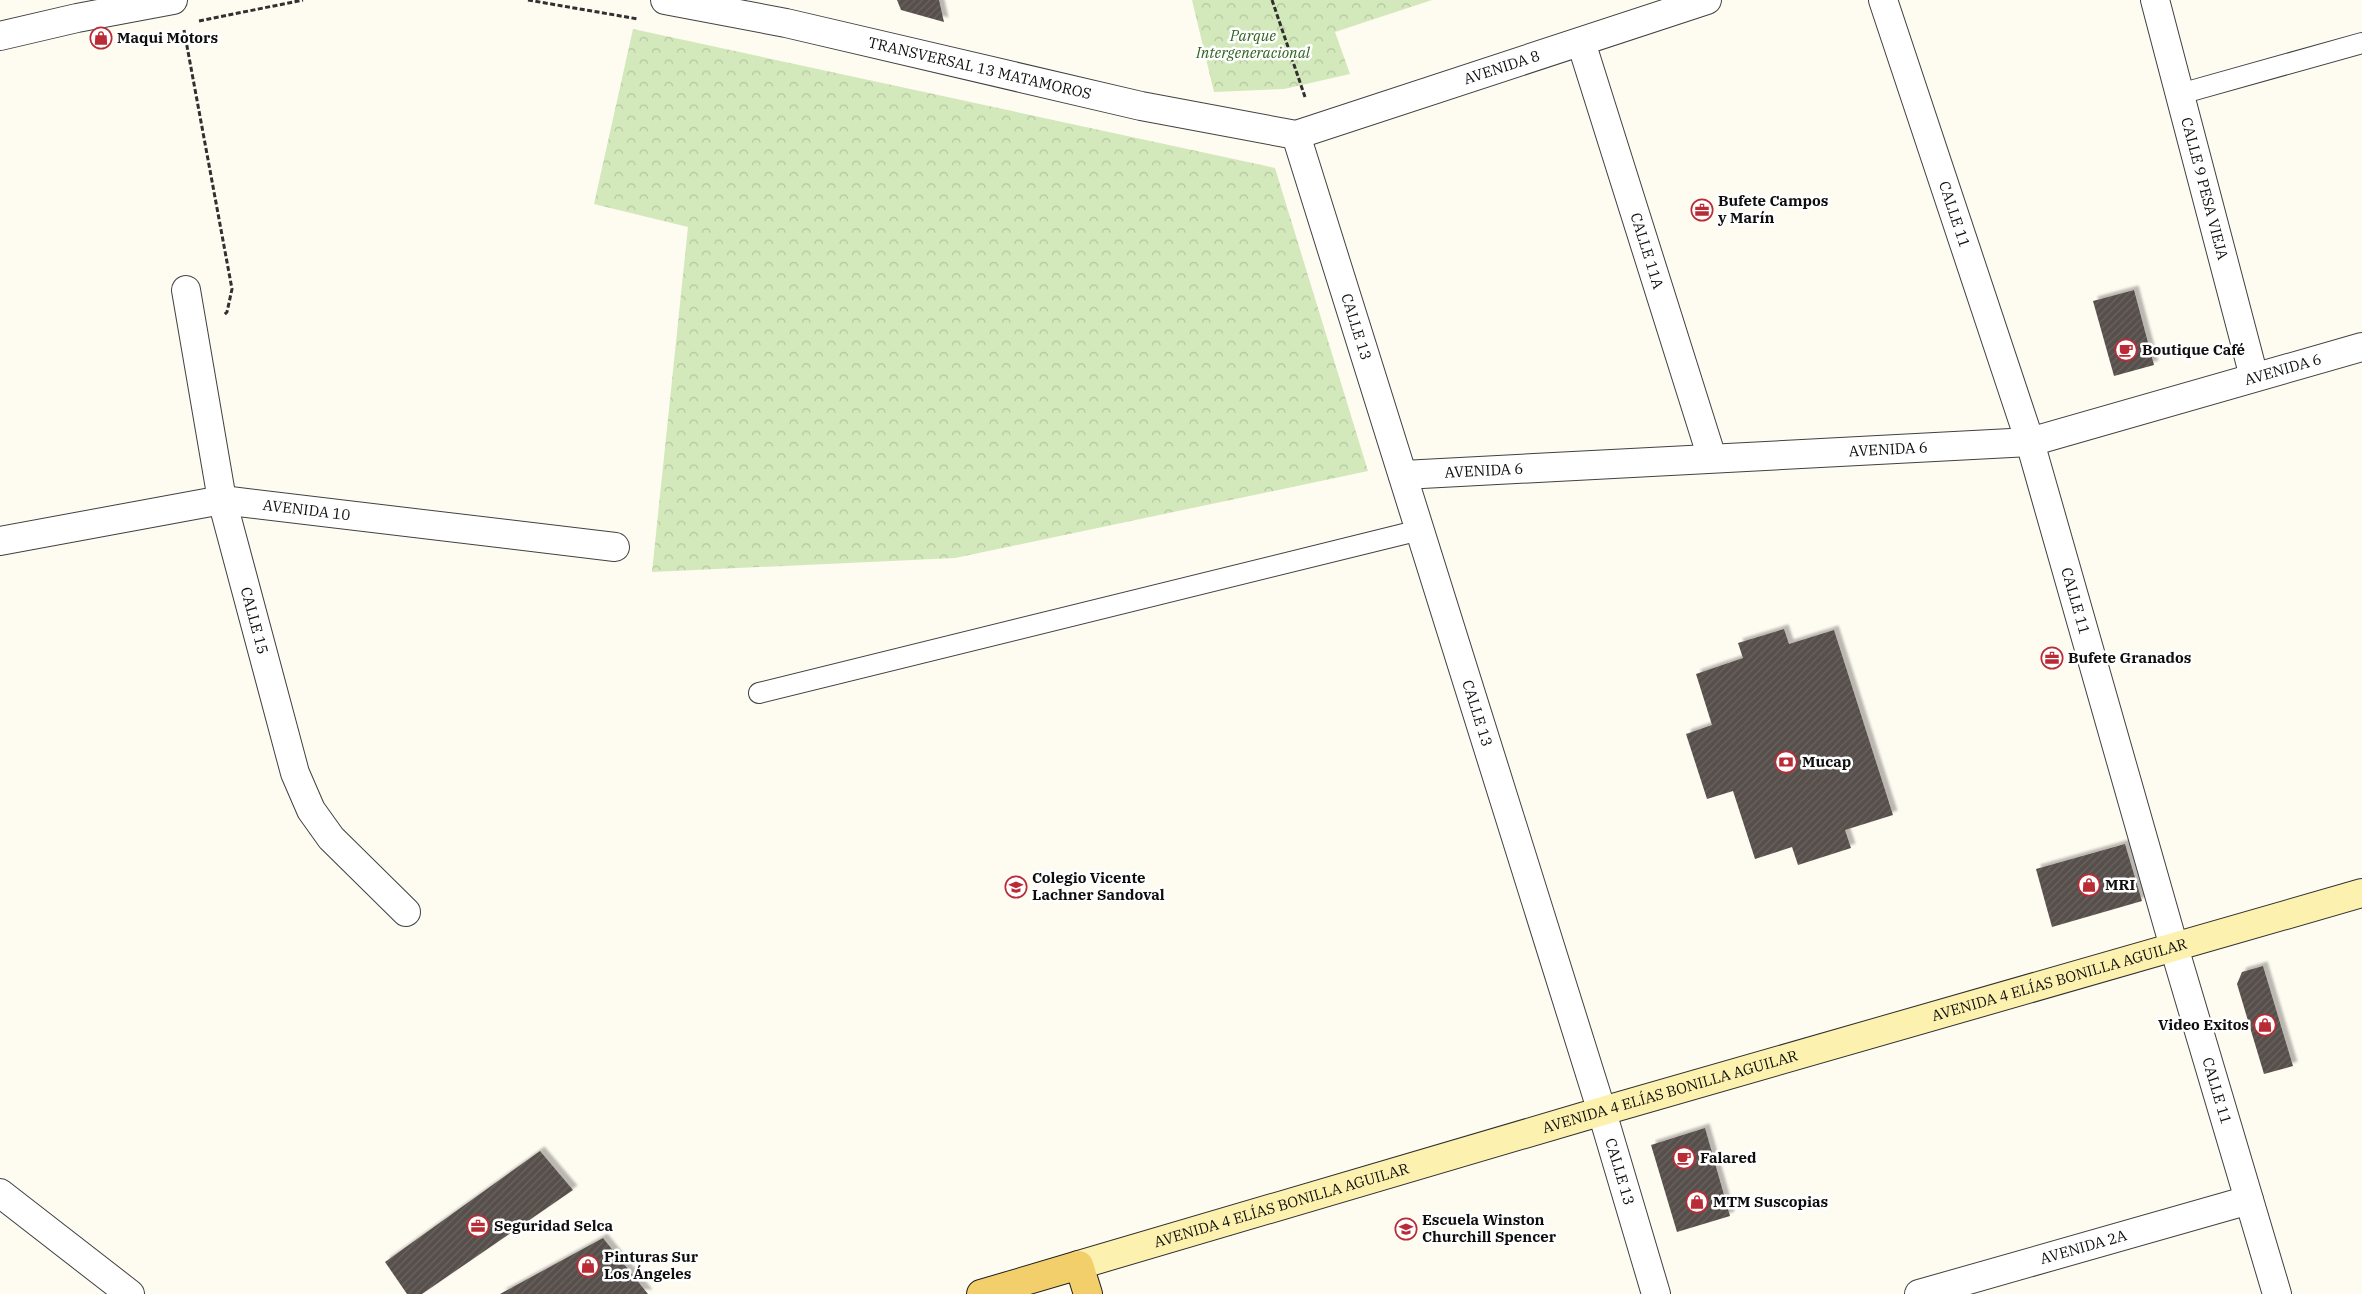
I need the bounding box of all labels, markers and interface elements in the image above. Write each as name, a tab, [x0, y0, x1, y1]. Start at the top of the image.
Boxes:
shop icon: Maqui Motors	[89, 26, 113, 50]
park label: Parque Intergeneracional	[1195, 26, 1311, 62]
place label: Maqui Motors	[117, 28, 218, 47]
street label: TRANSVERSAL 13 MATAMOROS	[866, 33, 1093, 103]
street label: AVENIDA 8	[1461, 46, 1542, 88]
street label: CALLE 9 PESA VIEJA	[2177, 115, 2233, 262]
street label: CALLE 11	[1935, 179, 1975, 250]
place label: Bufete Campos y Marín	[1717, 191, 1828, 227]
office icon: Bufete Campos y Marín	[1690, 198, 1714, 222]
street label: CALLE 11A	[1626, 210, 1668, 292]
street label: CALLE 13	[1337, 291, 1376, 362]
cafe icon: Boutique Café	[2114, 338, 2138, 362]
place label: Boutique Café	[2142, 340, 2245, 359]
street label: AVENIDA 6	[2242, 349, 2323, 389]
street label: AVENIDA 6	[1848, 437, 1928, 461]
street label: AVENIDA 6	[1444, 459, 1524, 482]
street label: AVENIDA 10	[262, 495, 352, 524]
street label: CALLE 11	[2057, 565, 2094, 636]
street label: CALLE 15	[237, 585, 273, 656]
office icon: Bufete Granados	[2040, 646, 2064, 670]
place label: Bufete Granados	[2068, 648, 2191, 667]
street label: CALLE 13	[1458, 677, 1497, 749]
bank icon: Mucap	[1774, 750, 1798, 774]
place label: Mucap	[1802, 752, 1851, 771]
place label: Colegio Vicente Lachner Sandoval	[1032, 868, 1165, 904]
shop icon: MRI	[2077, 873, 2101, 897]
school or university icon: Colegio Vicente Lachner Sandoval	[1004, 875, 1028, 899]
place label: MRI	[2105, 875, 2135, 894]
street label: AVENIDA 4 ELÍAS BONILLA AGUILAR	[1929, 934, 2189, 1025]
shop icon: Video Exitos	[2253, 1013, 2277, 1037]
place label: Video Exitos	[2158, 1015, 2249, 1034]
street label: AVENIDA 4 ELÍAS BONILLA AGUILAR	[1540, 1046, 1800, 1137]
street label: CALLE 11	[2198, 1055, 2236, 1126]
street label: CALLE 13	[1601, 1136, 1639, 1207]
cafe icon: Falared	[1672, 1146, 1696, 1170]
place label: Falared	[1700, 1148, 1757, 1167]
street label: AVENIDA 4 ELÍAS BONILLA AGUILAR	[1152, 1158, 1411, 1251]
shop icon: MTM Suscopias	[1685, 1190, 1709, 1214]
place label: MTM Suscopias	[1713, 1192, 1828, 1211]
place label: Escuela Winston Churchill Spencer	[1422, 1210, 1557, 1246]
office icon: Seguridad Selca	[466, 1214, 490, 1238]
place label: Seguridad Selca	[494, 1216, 614, 1235]
school or university icon: Escuela Winston Churchill Spencer	[1394, 1217, 1418, 1241]
street label: AVENIDA 2A	[2038, 1225, 2130, 1268]
place label: Pinturas Sur Los Ángeles	[604, 1247, 699, 1283]
shop icon: Pinturas Sur Los Ángeles	[576, 1254, 600, 1278]

